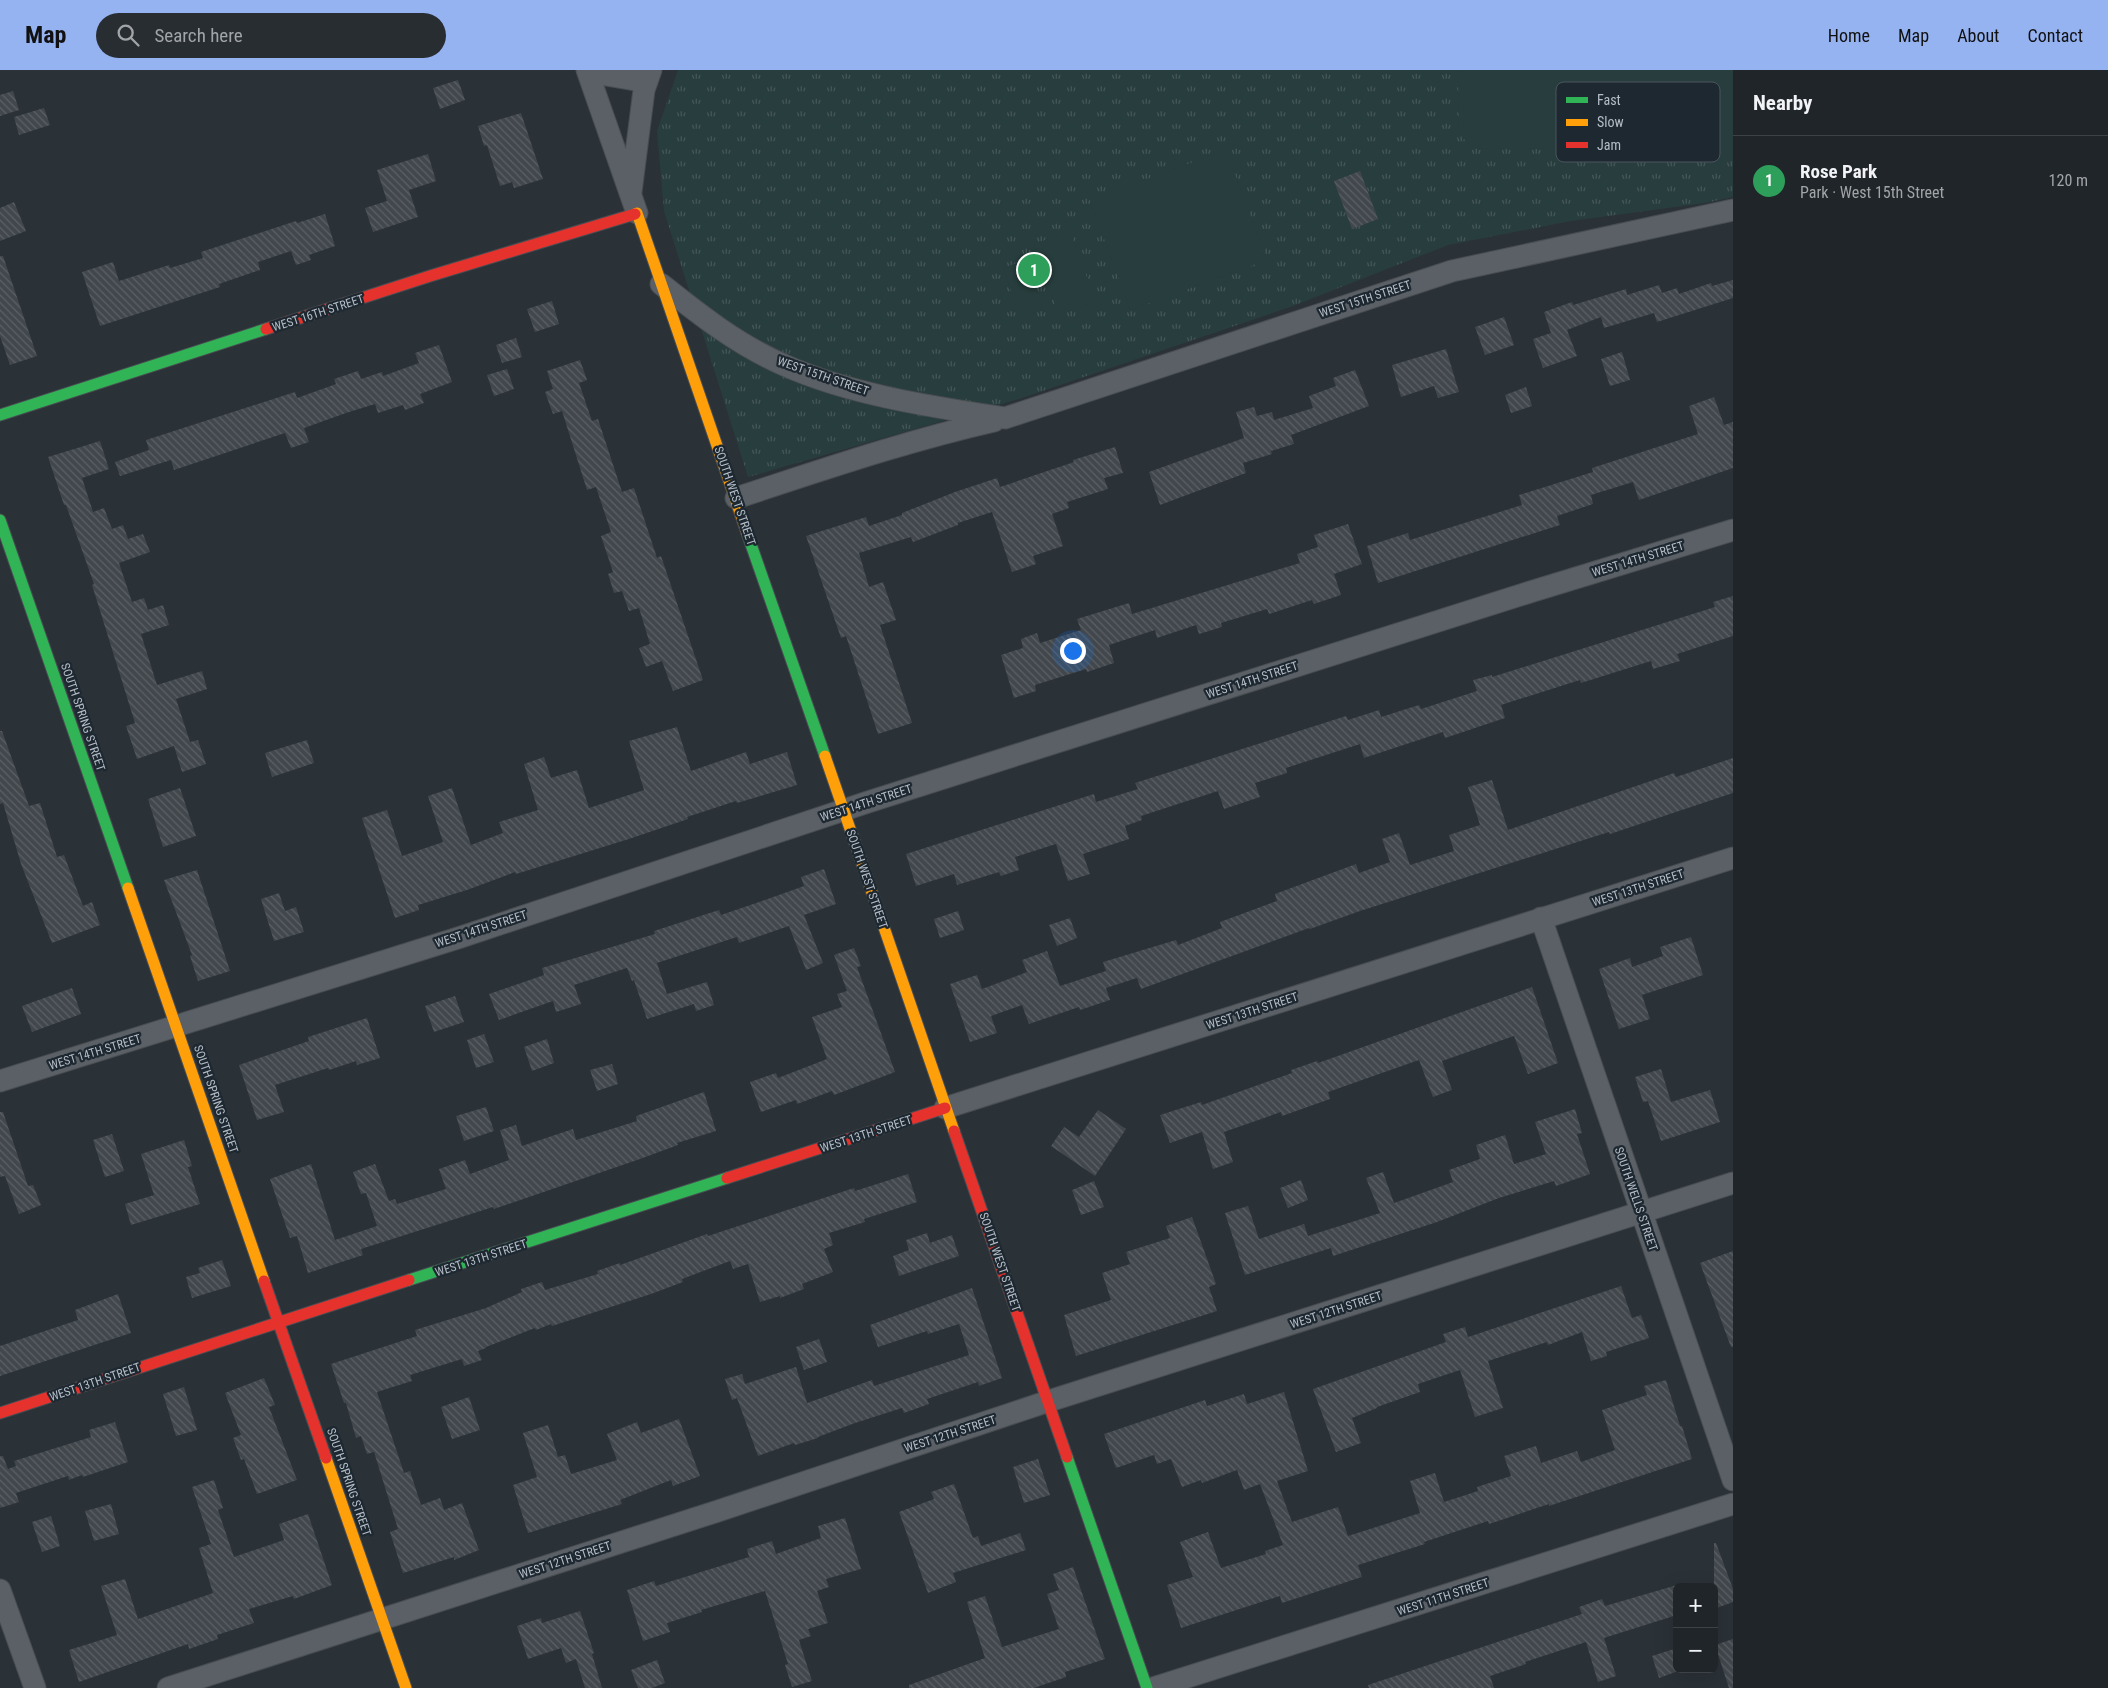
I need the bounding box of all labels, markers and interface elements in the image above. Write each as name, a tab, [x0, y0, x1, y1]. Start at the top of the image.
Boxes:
search box	[96, 13, 446, 58]
text: Map	[25, 21, 66, 49]
icon: search	[114, 21, 142, 49]
text: Search here	[154, 24, 243, 47]
text: Home	[1828, 25, 1870, 46]
text: Map	[1898, 25, 1929, 46]
text: About	[1957, 25, 1999, 46]
text: Contact	[2027, 25, 2083, 46]
legend	[1556, 82, 1720, 162]
text: Nearby	[1753, 91, 1812, 115]
text: Fast	[1597, 92, 1621, 108]
text: Slow	[1597, 114, 1624, 130]
text: Jam	[1597, 137, 1621, 153]
text: Rose Park	[1800, 160, 1877, 183]
text: 1	[1765, 171, 1773, 190]
text: 120 m	[2049, 171, 2088, 190]
text: Park · West 15th Street	[1800, 183, 1944, 202]
pin: 1	[1018, 251, 1050, 289]
street label: WEST 15TH STREET	[1317, 278, 1413, 320]
street label: WEST 16TH STREET	[270, 292, 366, 334]
street label: WEST 15TH STREET	[776, 354, 870, 398]
street label: SOUTH WEST STREET	[711, 445, 759, 547]
street label: WEST 14TH STREET	[1590, 538, 1686, 580]
your location	[1060, 638, 1086, 664]
street label: WEST 14TH STREET	[1204, 659, 1300, 701]
street label: SOUTH SPRING STREET	[58, 661, 108, 773]
street label: WEST 14TH STREET	[818, 782, 914, 824]
street label: SOUTH WEST STREET	[843, 828, 891, 930]
street label: WEST 13TH STREET	[1590, 867, 1686, 909]
street label: WEST 14TH STREET	[433, 908, 529, 950]
street label: WEST 13TH STREET	[1204, 990, 1300, 1032]
street label: WEST 14TH STREET	[47, 1031, 143, 1073]
street label: SOUTH SPRING STREET	[191, 1043, 241, 1155]
street label: WEST 13TH STREET	[818, 1113, 914, 1155]
street label: SOUTH WELLS STREET	[1612, 1145, 1660, 1253]
street label: SOUTH WEST STREET	[976, 1211, 1024, 1313]
street label: WEST 13TH STREET	[433, 1237, 529, 1279]
street label: WEST 12TH STREET	[1288, 1289, 1384, 1331]
street label: WEST 13TH STREET	[48, 1360, 142, 1404]
street label: WEST 12TH STREET	[902, 1413, 998, 1455]
street label: SOUTH SPRING STREET	[324, 1426, 374, 1538]
street label: WEST 12TH STREET	[517, 1539, 613, 1581]
street label: WEST 11TH STREET	[1395, 1576, 1491, 1618]
map controls	[1673, 1583, 1718, 1673]
button: +	[1673, 1583, 1718, 1628]
button: −	[1673, 1628, 1718, 1673]

